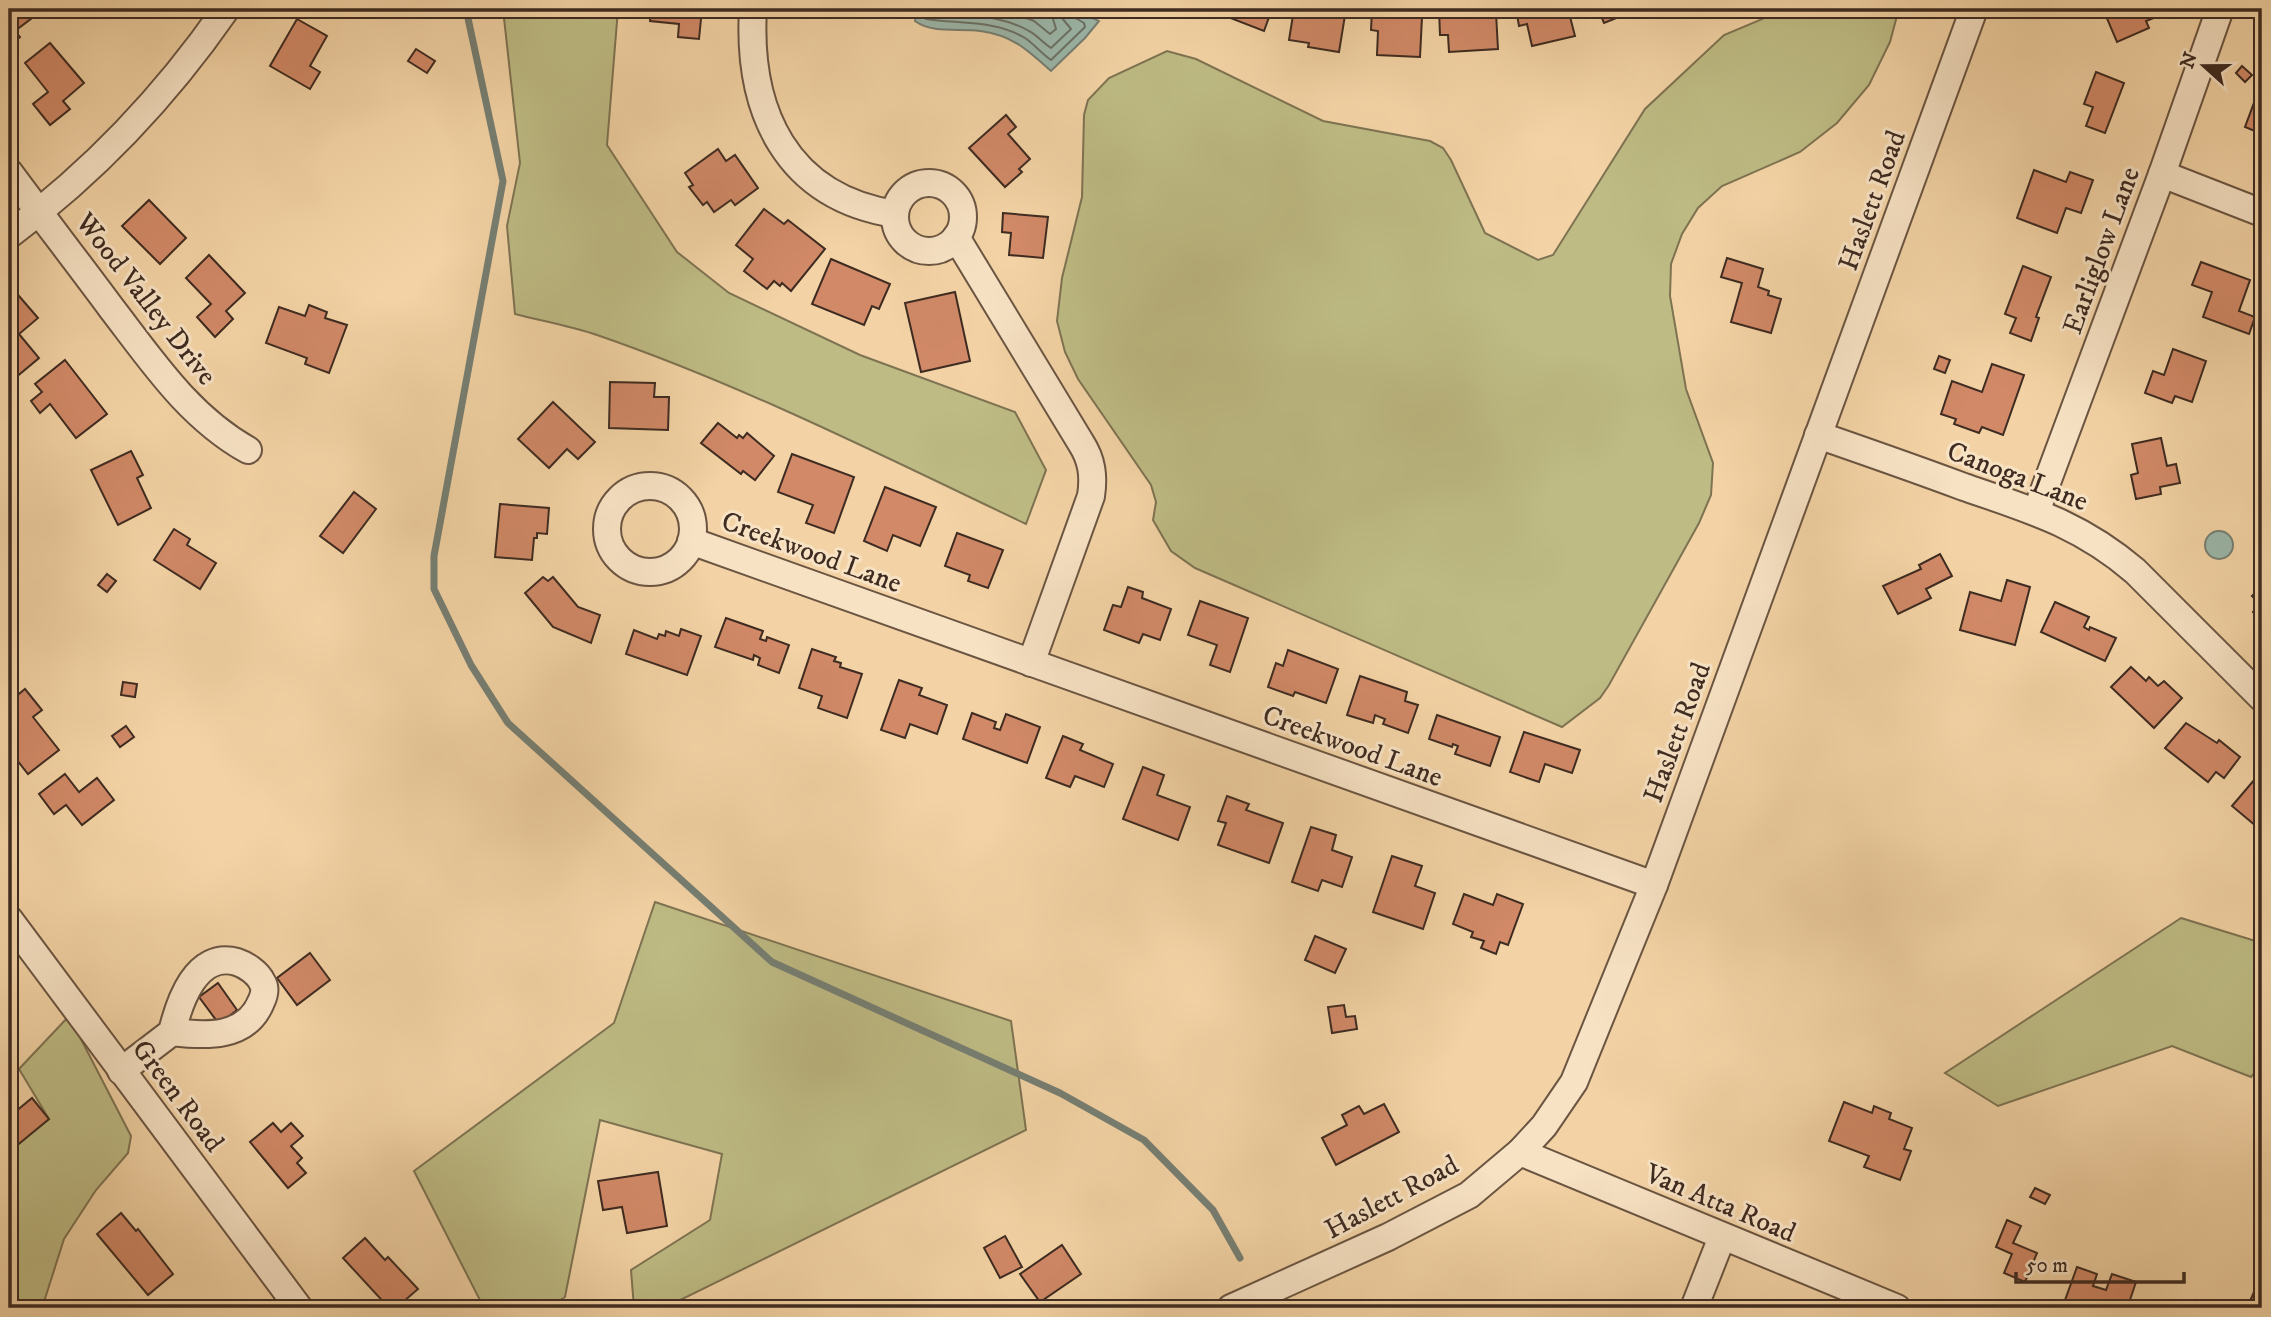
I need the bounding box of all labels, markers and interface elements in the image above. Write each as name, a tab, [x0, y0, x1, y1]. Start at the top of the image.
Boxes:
north arrow	[2170, 32, 2240, 102]
text: N	[2176, 49, 2203, 72]
street label: Haslett Road	[1831, 126, 1914, 275]
street label: Earliglow Lane	[2055, 162, 2148, 339]
street label: Wood Valley Drive	[67, 205, 224, 392]
street label: Canoga Lane	[1942, 433, 2093, 519]
street label: Creekwood Lane	[717, 504, 906, 601]
street label: Haslett Road	[1636, 658, 1719, 807]
street label: Creekwood Lane	[1258, 698, 1447, 795]
street label: Green Road	[124, 1033, 231, 1159]
street label: Haslett Road	[1319, 1147, 1465, 1247]
street label: Van Atta Road	[1639, 1156, 1801, 1251]
scale bar	[2016, 1240, 2184, 1284]
text: 50 m	[2026, 1253, 2068, 1279]

